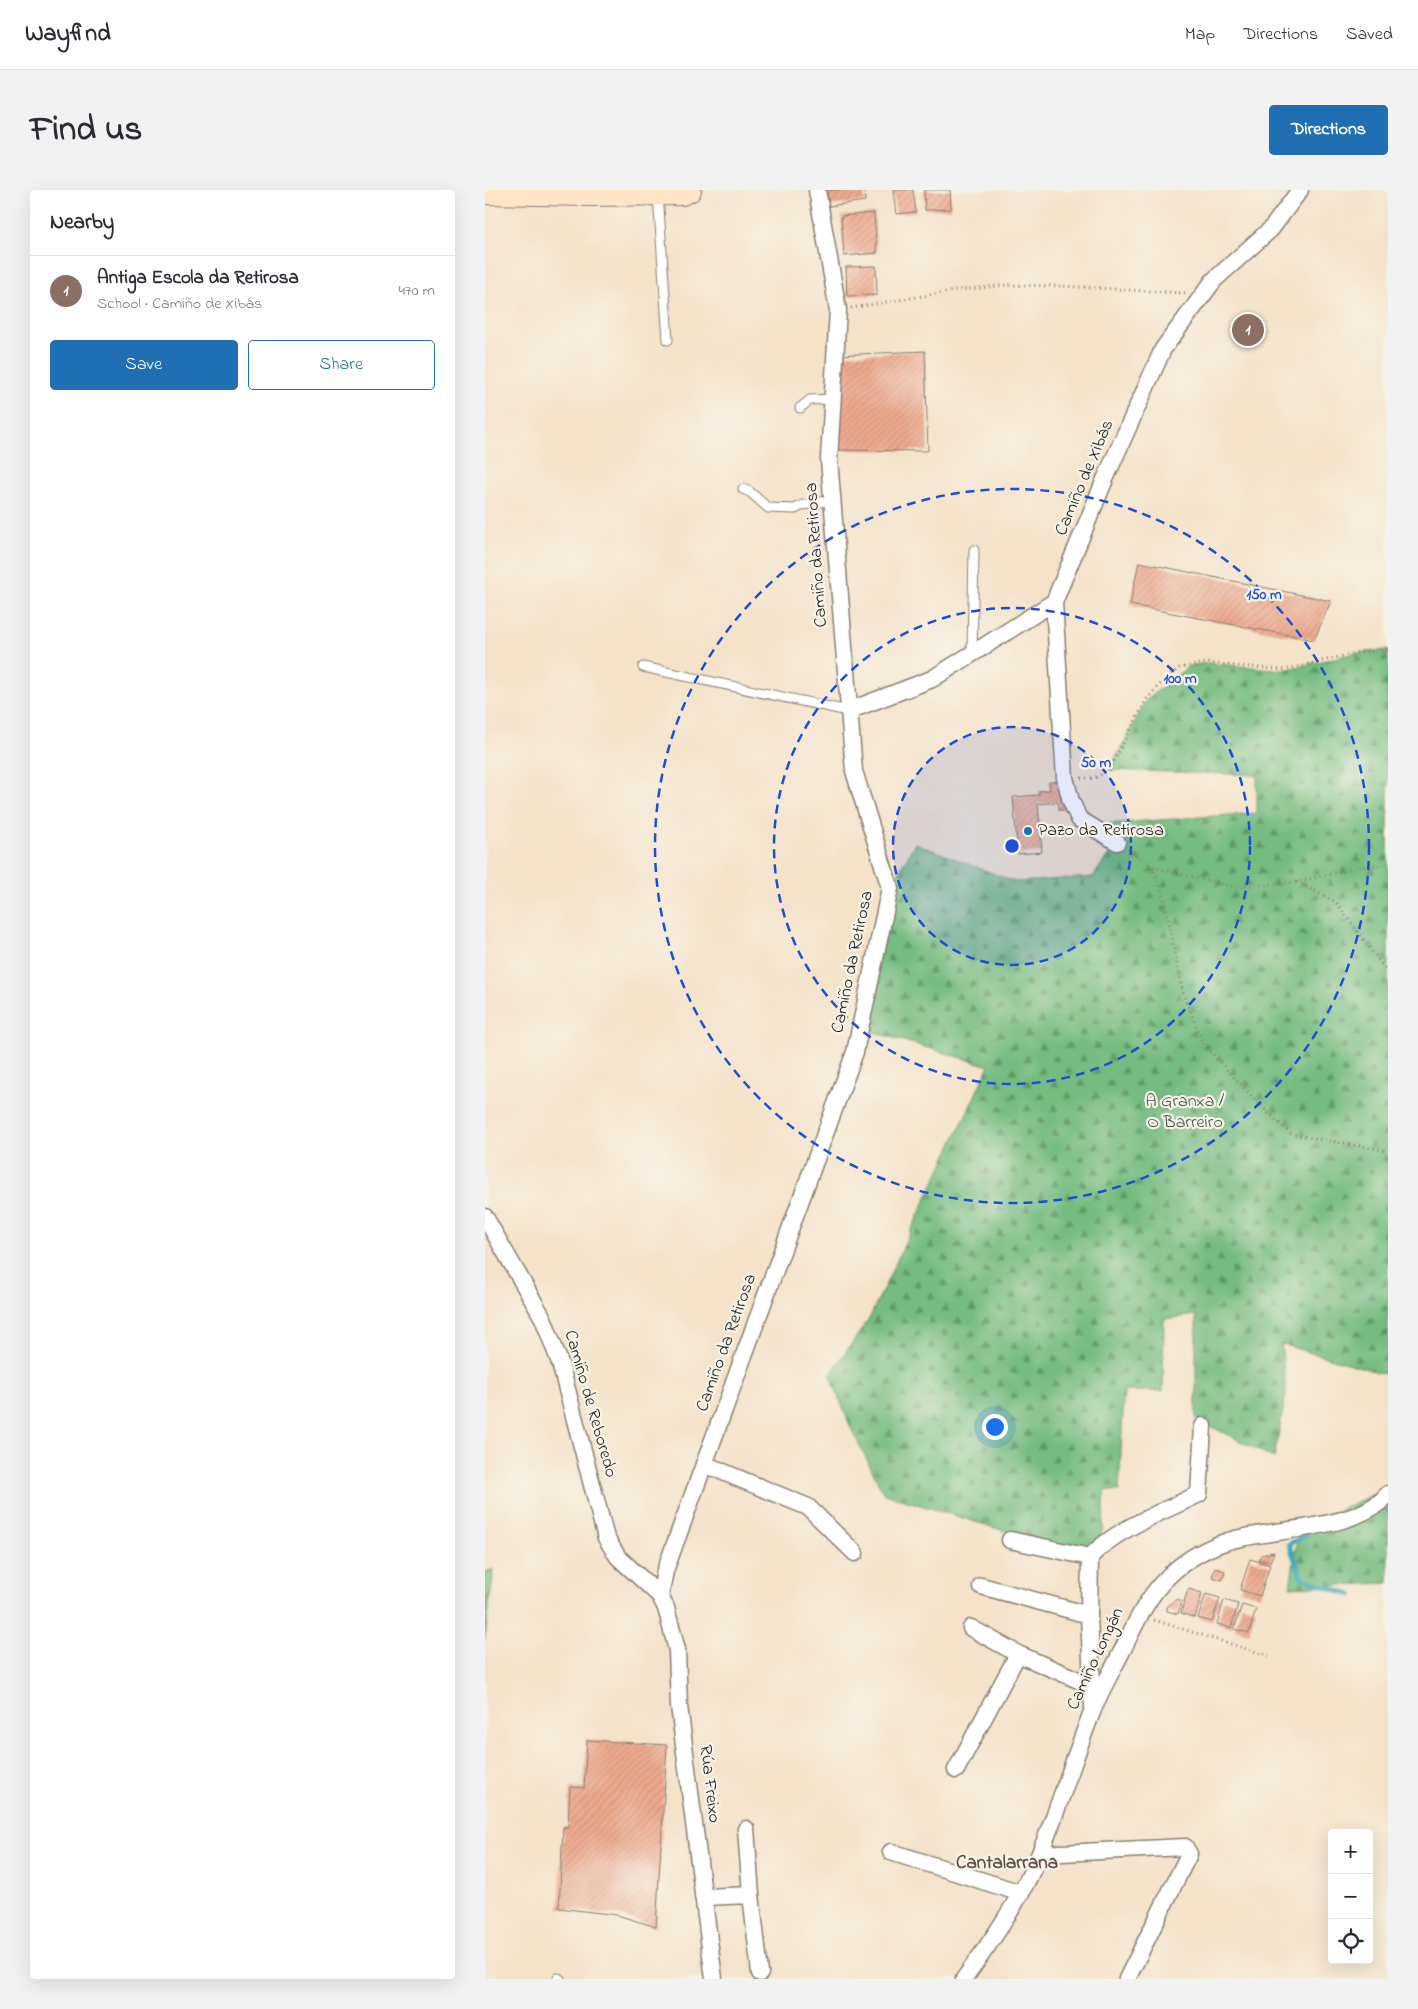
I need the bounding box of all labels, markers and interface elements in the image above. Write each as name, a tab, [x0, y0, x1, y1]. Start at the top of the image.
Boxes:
text: Wayfind	[25, 17, 111, 52]
text: Map	[1185, 22, 1215, 48]
text: Directions	[1243, 22, 1318, 48]
text: Saved	[1346, 22, 1393, 48]
text: Find us	[30, 105, 142, 156]
button: Directions	[1269, 105, 1388, 155]
text: Nearby	[50, 208, 114, 238]
text: Antiga Escola da Retirosa	[97, 265, 299, 292]
text: 1	[63, 279, 69, 303]
text: 470 m	[398, 279, 435, 303]
text: School · Camiño de Xibás	[97, 292, 262, 316]
pin: 1	[1232, 311, 1264, 349]
button: Save	[50, 340, 238, 390]
button: Share	[248, 340, 435, 390]
street label: Camiño de Xibás	[1049, 416, 1121, 540]
street label: Camiño da Retirosa	[799, 482, 835, 628]
text: 150 m	[1246, 584, 1282, 606]
text: 100 m	[1163, 668, 1197, 690]
text: 50 m	[1081, 752, 1112, 774]
place label: Pazo da Retirosa	[1038, 818, 1164, 844]
marker: Pazo da Retirosa	[1022, 825, 1034, 837]
centre of rings	[1003, 837, 1021, 855]
street label: Camiño da Retirosa	[825, 888, 881, 1036]
park label: A Granxa / O Barreiro	[1146, 1089, 1225, 1136]
street label: Camiño da Retirosa	[690, 1270, 764, 1416]
street label: Camiño de Reboredo	[557, 1327, 623, 1481]
your location	[982, 1414, 1008, 1440]
street label: Camiño Longán	[1061, 1603, 1132, 1715]
street label: Rúa Freixo	[691, 1743, 727, 1825]
map controls	[1328, 1829, 1373, 1964]
button: +	[1328, 1829, 1373, 1874]
district label: Cantalarrana	[956, 1850, 1058, 1877]
button: −	[1328, 1874, 1373, 1919]
button: locate	[1328, 1919, 1373, 1964]

